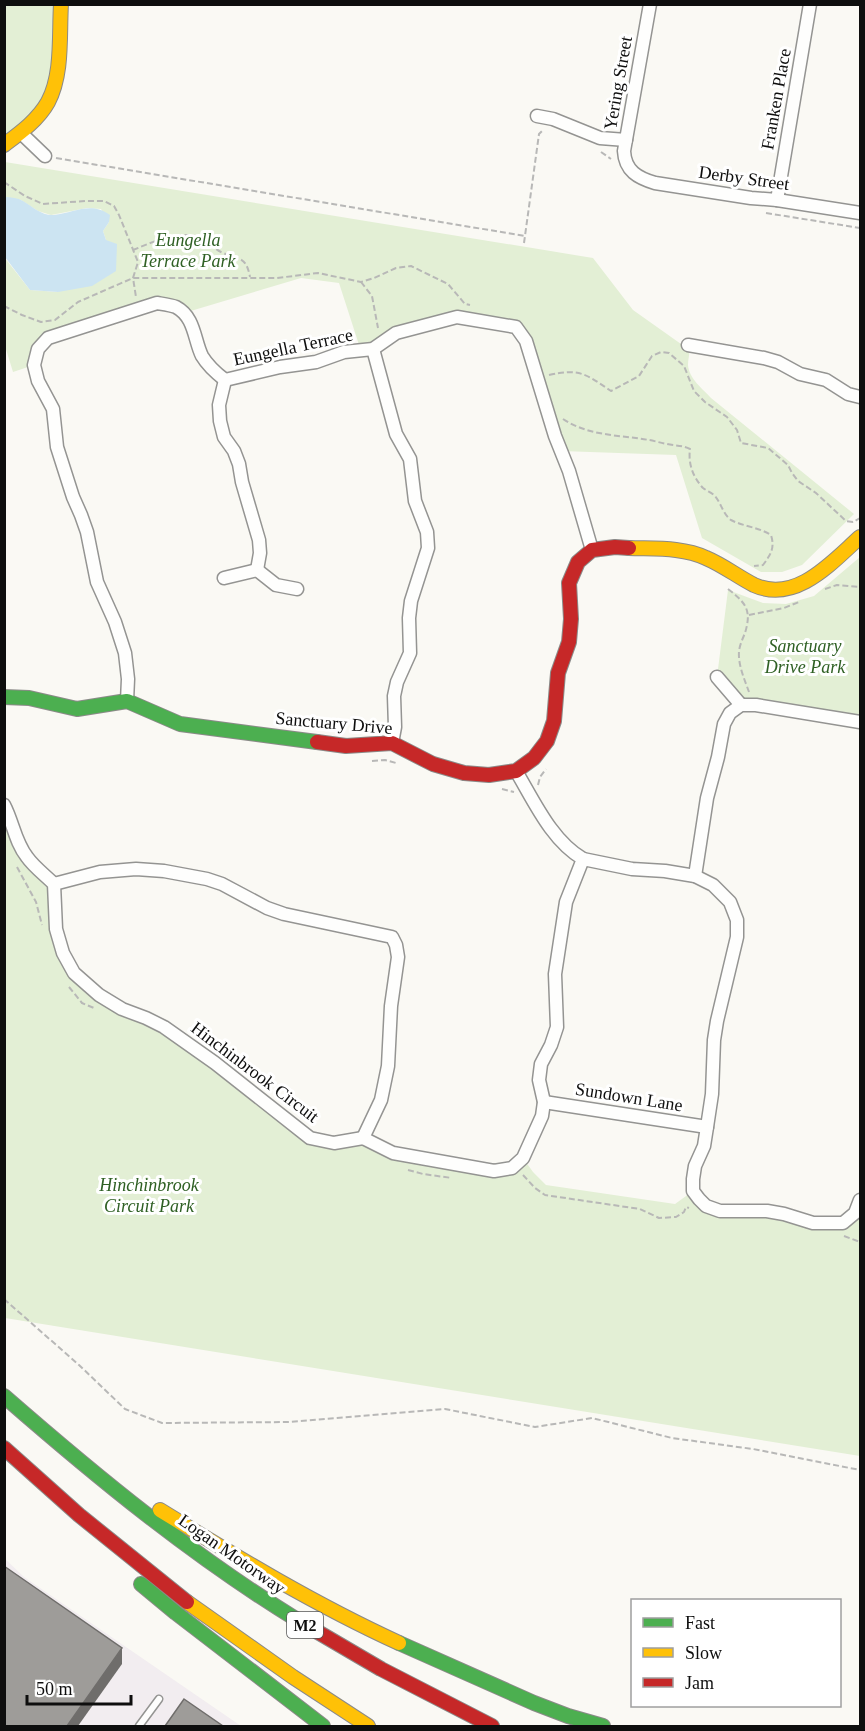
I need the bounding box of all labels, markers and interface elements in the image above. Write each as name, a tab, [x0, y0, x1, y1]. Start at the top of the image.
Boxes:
street label: Yering Street	[600, 35, 636, 131]
street label: Franken Place	[757, 47, 795, 151]
street label: Derby Street	[697, 162, 791, 194]
park label: Eungella Terrace Park	[141, 230, 236, 271]
street label: Eungella Terrace	[231, 325, 355, 369]
park label: Sanctuary Drive Park	[764, 636, 846, 677]
street label: Sanctuary Drive	[275, 708, 393, 738]
street label: Hinchinbrook Circuit	[187, 1018, 323, 1126]
street label: Sundown Lane	[574, 1079, 684, 1115]
park label: Hinchinbrook Circuit Park	[98, 1175, 200, 1216]
street label: Logan Motorway	[175, 1510, 289, 1598]
legend	[631, 1599, 841, 1707]
road number: M2	[287, 1612, 323, 1638]
text: Fast	[685, 1613, 715, 1633]
text: Slow	[685, 1643, 722, 1663]
scale bar	[27, 1668, 130, 1706]
text: Jam	[685, 1673, 714, 1693]
text: 50 m	[36, 1679, 73, 1699]

